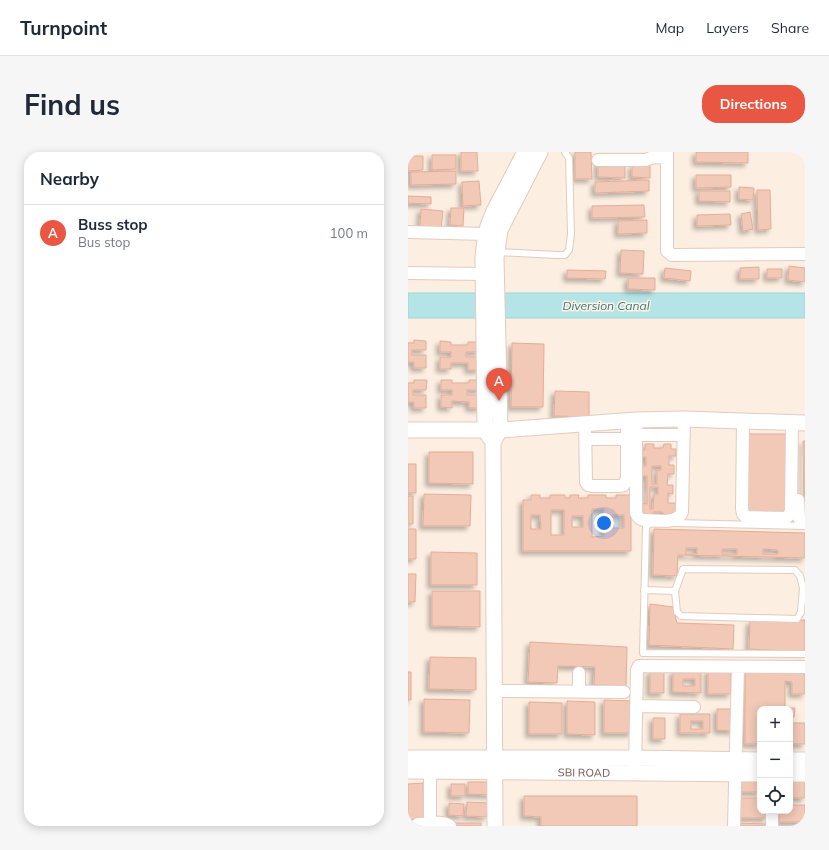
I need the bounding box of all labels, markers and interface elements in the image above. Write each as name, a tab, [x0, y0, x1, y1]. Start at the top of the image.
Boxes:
text: Turnpoint	[20, 16, 107, 40]
text: Map	[655, 19, 684, 37]
text: Layers	[706, 19, 749, 37]
text: Share	[771, 19, 809, 37]
button: Directions	[702, 85, 805, 123]
text: Find us	[24, 87, 120, 122]
text: Nearby	[40, 168, 99, 189]
text: Buss stop	[78, 215, 148, 234]
text: A	[48, 225, 58, 241]
text: 100 m	[330, 225, 368, 241]
text: Bus stop	[78, 234, 130, 250]
water label: Diversion Canal	[562, 298, 650, 313]
pin: A	[486, 368, 512, 401]
your location	[594, 513, 614, 533]
map controls	[757, 706, 793, 814]
button: +	[757, 706, 793, 742]
button: −	[757, 742, 793, 778]
street label: SBI ROAD	[558, 765, 610, 780]
button: locate	[757, 778, 793, 814]

